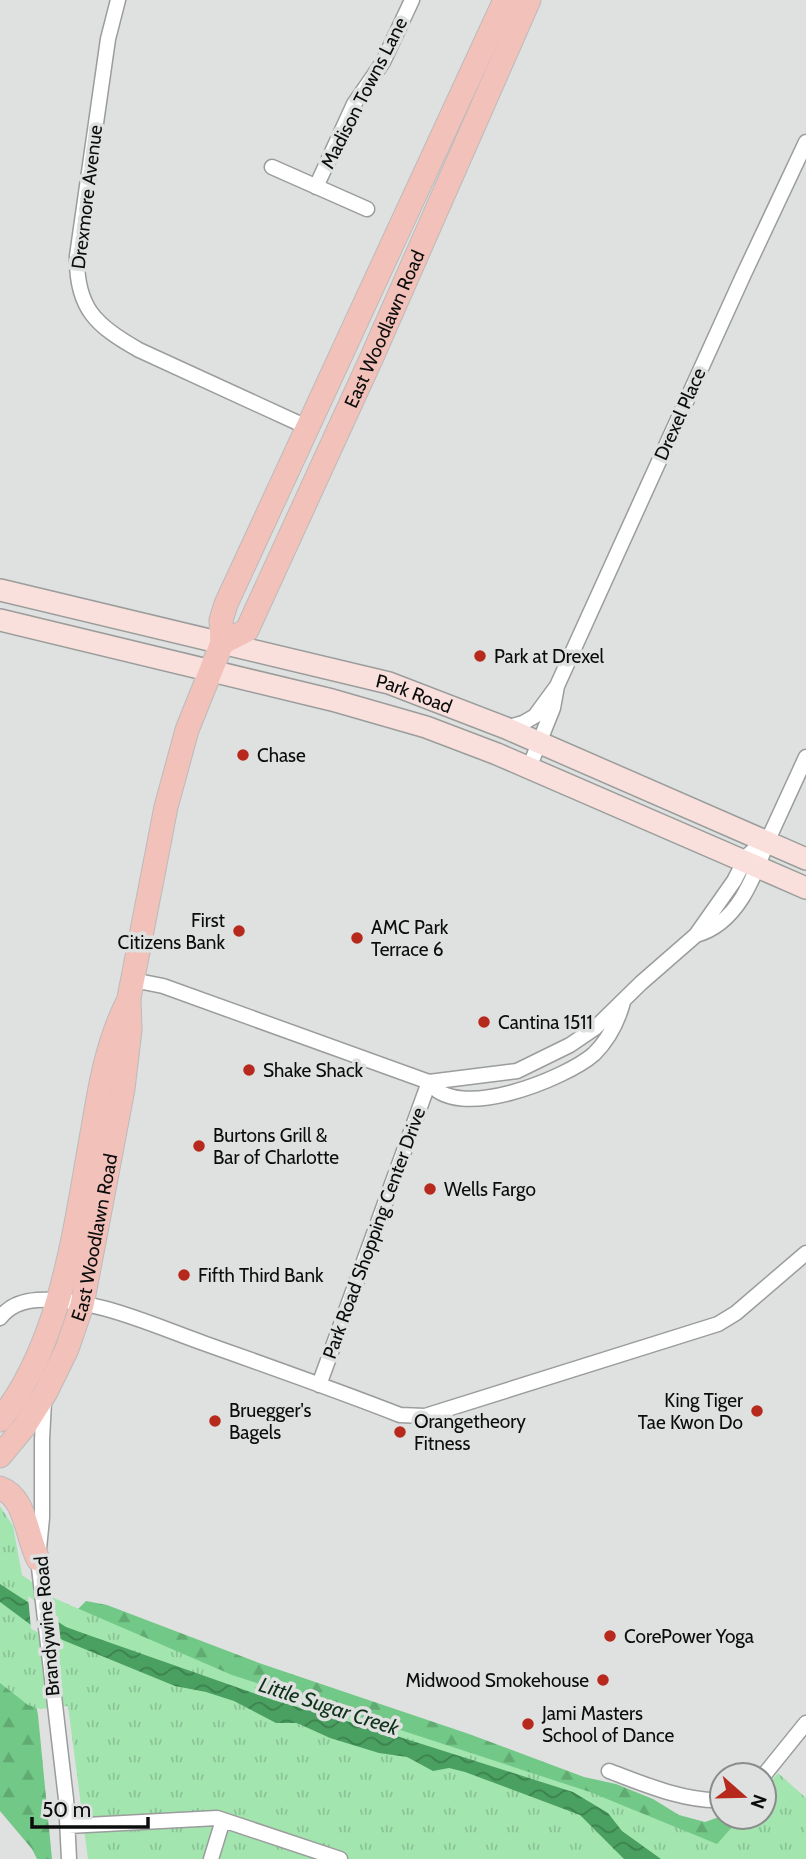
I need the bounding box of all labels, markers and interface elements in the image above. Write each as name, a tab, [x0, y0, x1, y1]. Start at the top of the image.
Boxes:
street label: Madison Towns Lane	[316, 13, 412, 173]
street label: Drexmore Avenue	[67, 123, 107, 270]
street label: East Woodlawn Road	[339, 246, 429, 411]
street label: Drexel Place	[649, 364, 711, 464]
place label: Park at Drexel	[494, 645, 605, 668]
marker: Park at Drexel	[472, 648, 488, 664]
street label: Park Road	[374, 669, 456, 718]
place label: Chase	[257, 744, 306, 767]
marker: Chase	[235, 747, 251, 763]
place label: First Citizens Bank	[117, 909, 226, 954]
place label: AMC Park Terrace 6	[371, 916, 449, 961]
marker: First Citizens Bank	[231, 923, 247, 939]
marker: AMC Park Terrace 6	[349, 930, 365, 946]
place label: Cantina 1511	[498, 1011, 593, 1034]
marker: Cantina 1511	[476, 1014, 492, 1030]
place label: Shake Shack	[263, 1059, 364, 1082]
marker: Shake Shack	[241, 1062, 257, 1078]
street label: Park Road Shopping Center Drive	[318, 1104, 430, 1362]
place label: Burtons Grill & Bar of Charlotte	[213, 1124, 339, 1169]
marker: Burtons Grill & Bar of Charlotte	[191, 1138, 207, 1154]
street label: East Woodlawn Road	[66, 1152, 122, 1324]
place label: Wells Fargo	[444, 1178, 536, 1201]
marker: Wells Fargo	[422, 1181, 438, 1197]
place label: Fifth Third Bank	[198, 1264, 324, 1287]
marker: Fifth Third Bank	[176, 1267, 192, 1283]
place label: King Tiger Tae Kwon Do	[638, 1389, 743, 1434]
place label: Bruegger's Bagels	[229, 1399, 312, 1444]
marker: King Tiger Tae Kwon Do	[749, 1403, 765, 1419]
place label: Orangetheory Fitness	[414, 1410, 526, 1455]
marker: Bruegger's Bagels	[207, 1413, 223, 1429]
marker: Orangetheory Fitness	[392, 1424, 408, 1440]
street label: Brandywine Road	[29, 1555, 65, 1697]
place label: CorePower Yoga	[624, 1625, 754, 1648]
marker: CorePower Yoga	[602, 1628, 618, 1644]
place label: Midwood Smokehouse	[406, 1669, 589, 1692]
water label: Little Sugar Creek	[256, 1672, 403, 1741]
marker: Midwood Smokehouse	[595, 1672, 611, 1688]
place label: Jami Masters School of Dance	[541, 1702, 674, 1747]
marker: Jami Masters School of Dance	[520, 1716, 536, 1732]
north arrow	[708, 1761, 778, 1831]
scale bar	[32, 1786, 147, 1830]
text: N	[745, 1791, 772, 1812]
text: 50 m	[42, 1797, 91, 1822]

